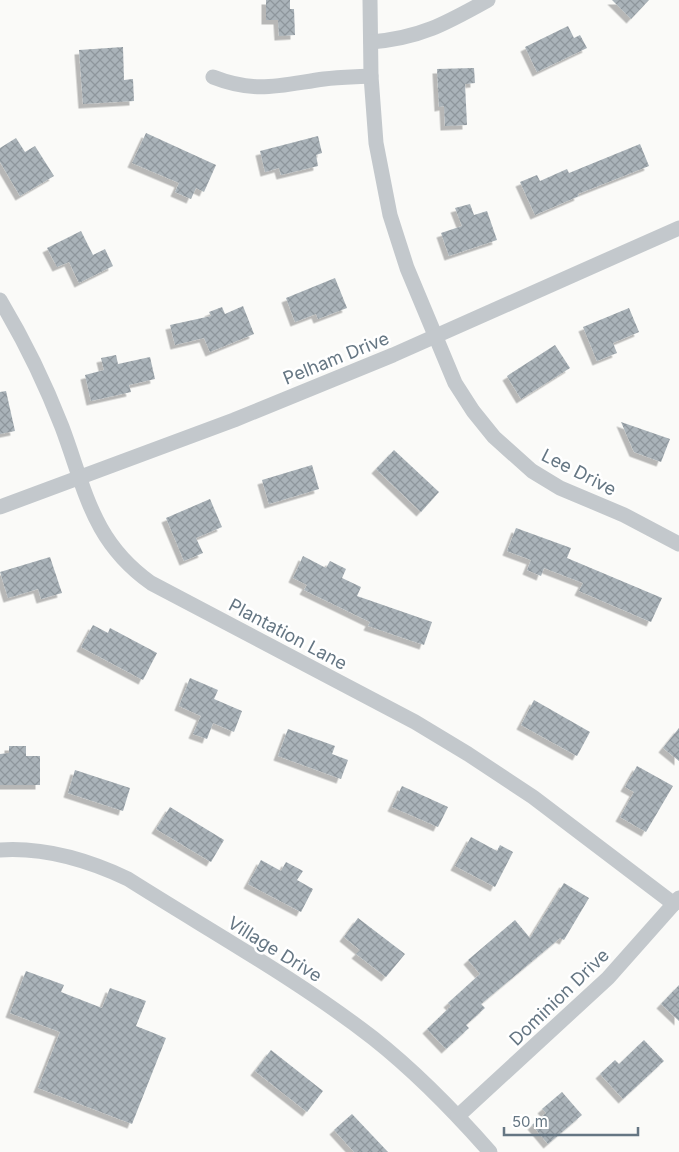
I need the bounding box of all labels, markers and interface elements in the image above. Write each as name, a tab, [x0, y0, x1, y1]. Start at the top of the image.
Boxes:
street label: Pelham Drive	[280, 327, 392, 389]
street label: Lee Drive	[538, 444, 620, 500]
street label: Plantation Lane	[225, 594, 351, 674]
street label: Village Drive	[224, 912, 326, 986]
street label: Dominion Drive	[505, 944, 613, 1050]
scale bar	[504, 1104, 638, 1136]
text: 50 m	[512, 1112, 548, 1131]

